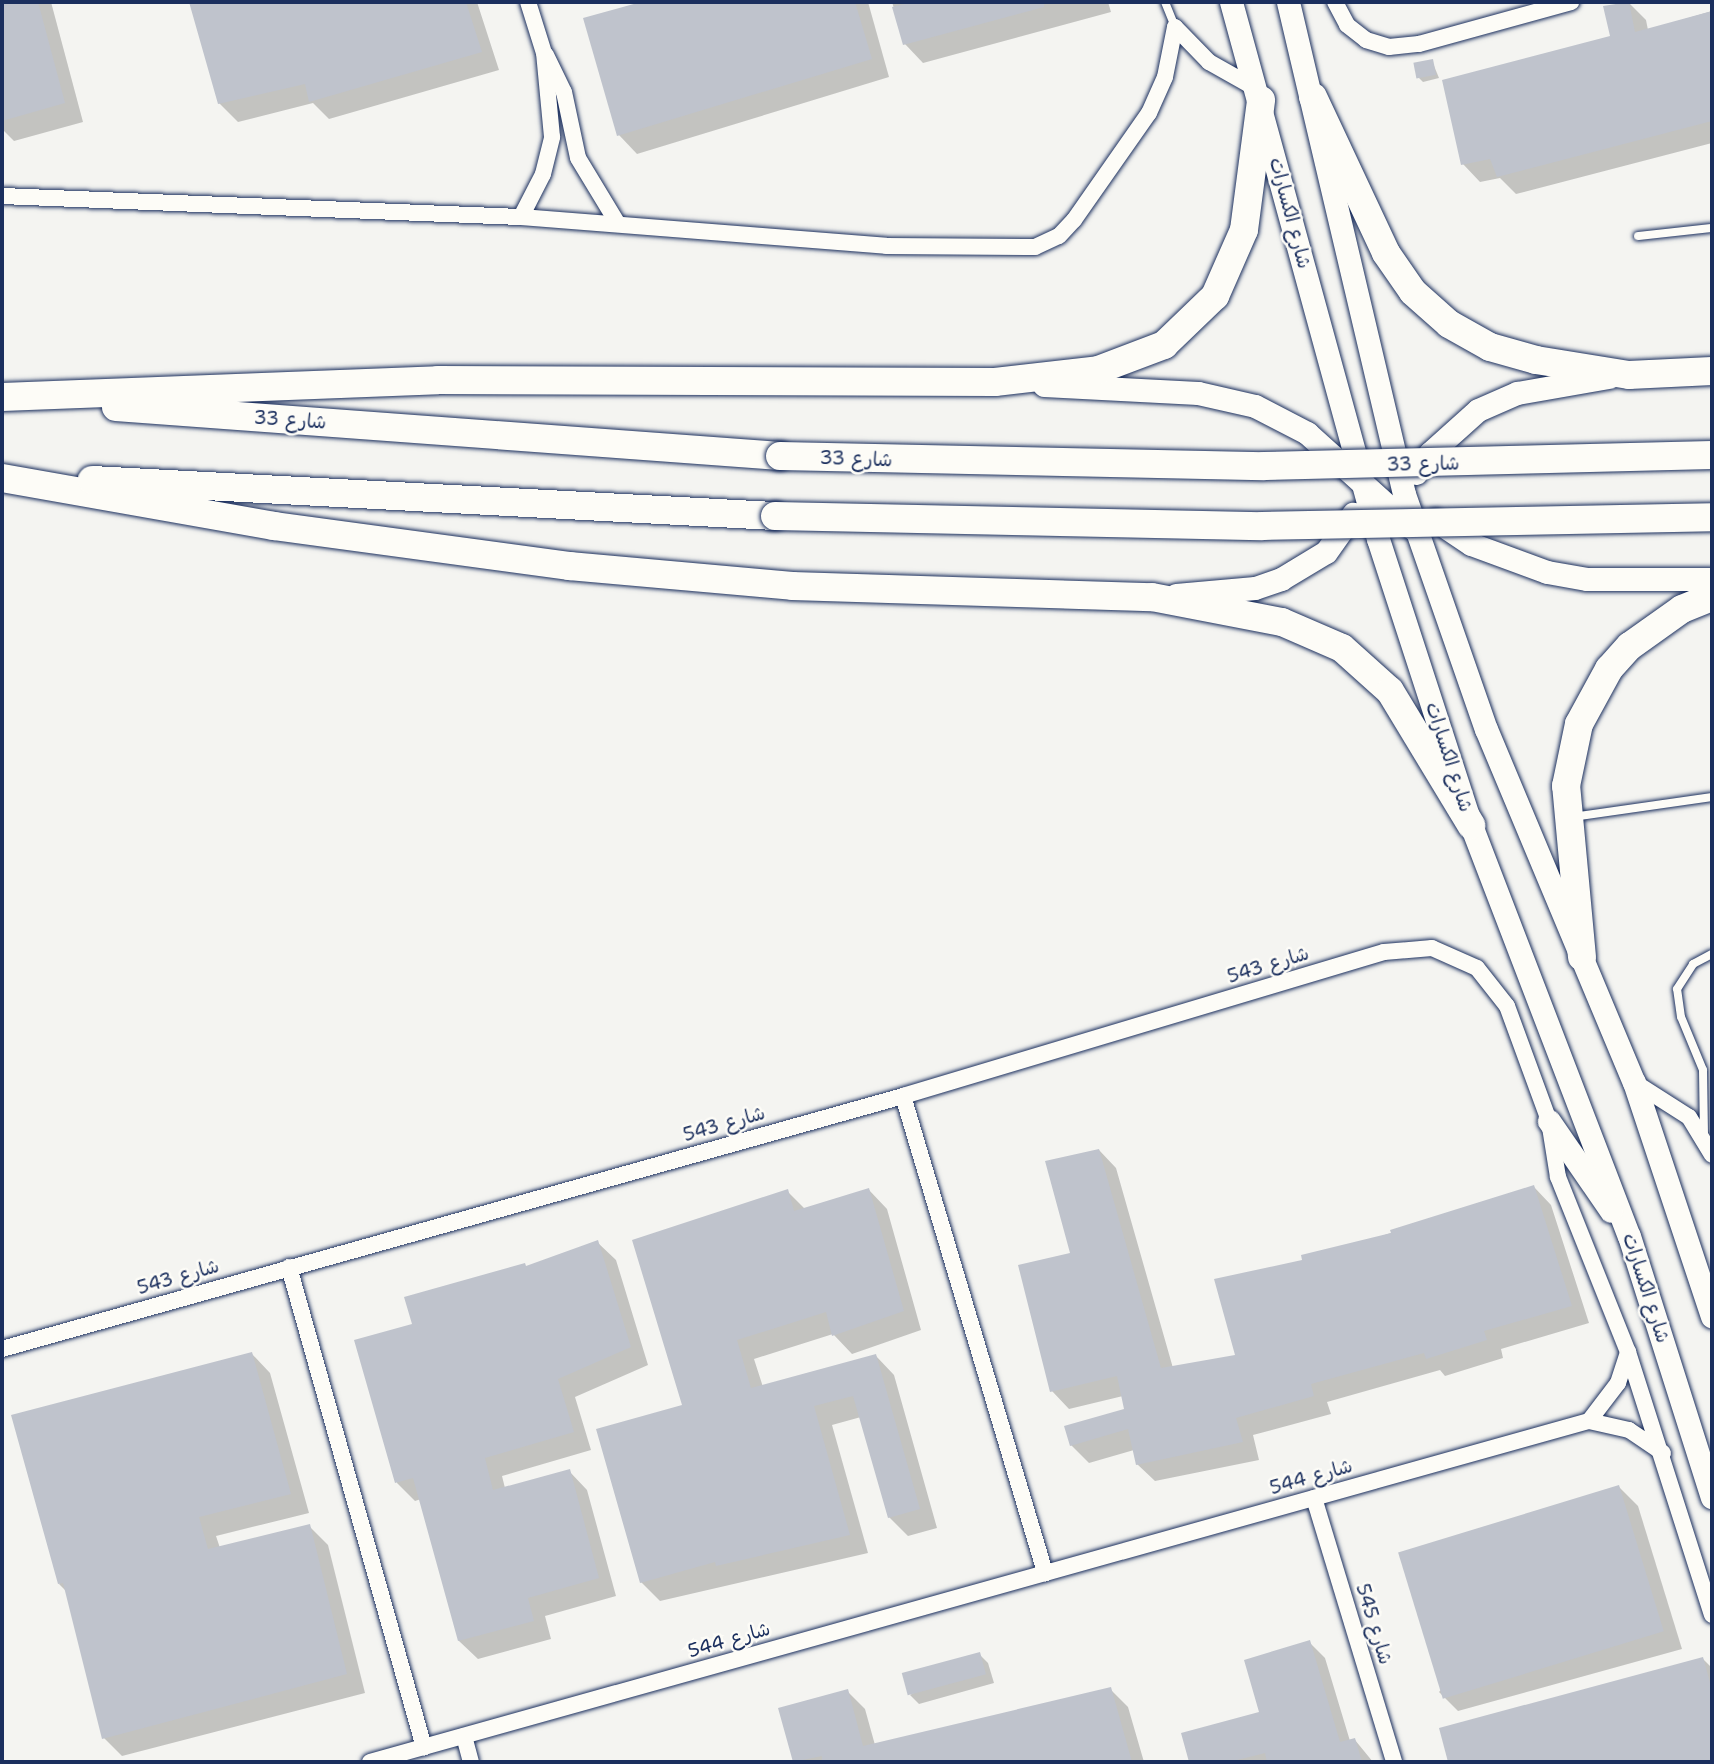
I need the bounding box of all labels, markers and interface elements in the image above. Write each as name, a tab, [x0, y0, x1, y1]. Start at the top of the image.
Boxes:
street label: شارع الكسارات	[1264, 155, 1316, 271]
street label: شارع 33	[253, 406, 327, 434]
street label: شارع 33	[819, 446, 893, 472]
street label: شارع 33	[1386, 452, 1460, 476]
street label: شارع الكسارات	[1421, 699, 1477, 815]
street label: شارع 543	[1224, 942, 1312, 988]
street label: شارع 543	[680, 1101, 768, 1147]
street label: شارع الكسارات	[1618, 1230, 1674, 1346]
street label: شارع 543	[134, 1254, 222, 1300]
street label: شارع 544	[1267, 1454, 1355, 1500]
street label: شارع 545	[1351, 1581, 1397, 1667]
street label: شارع 544	[685, 1617, 773, 1663]

